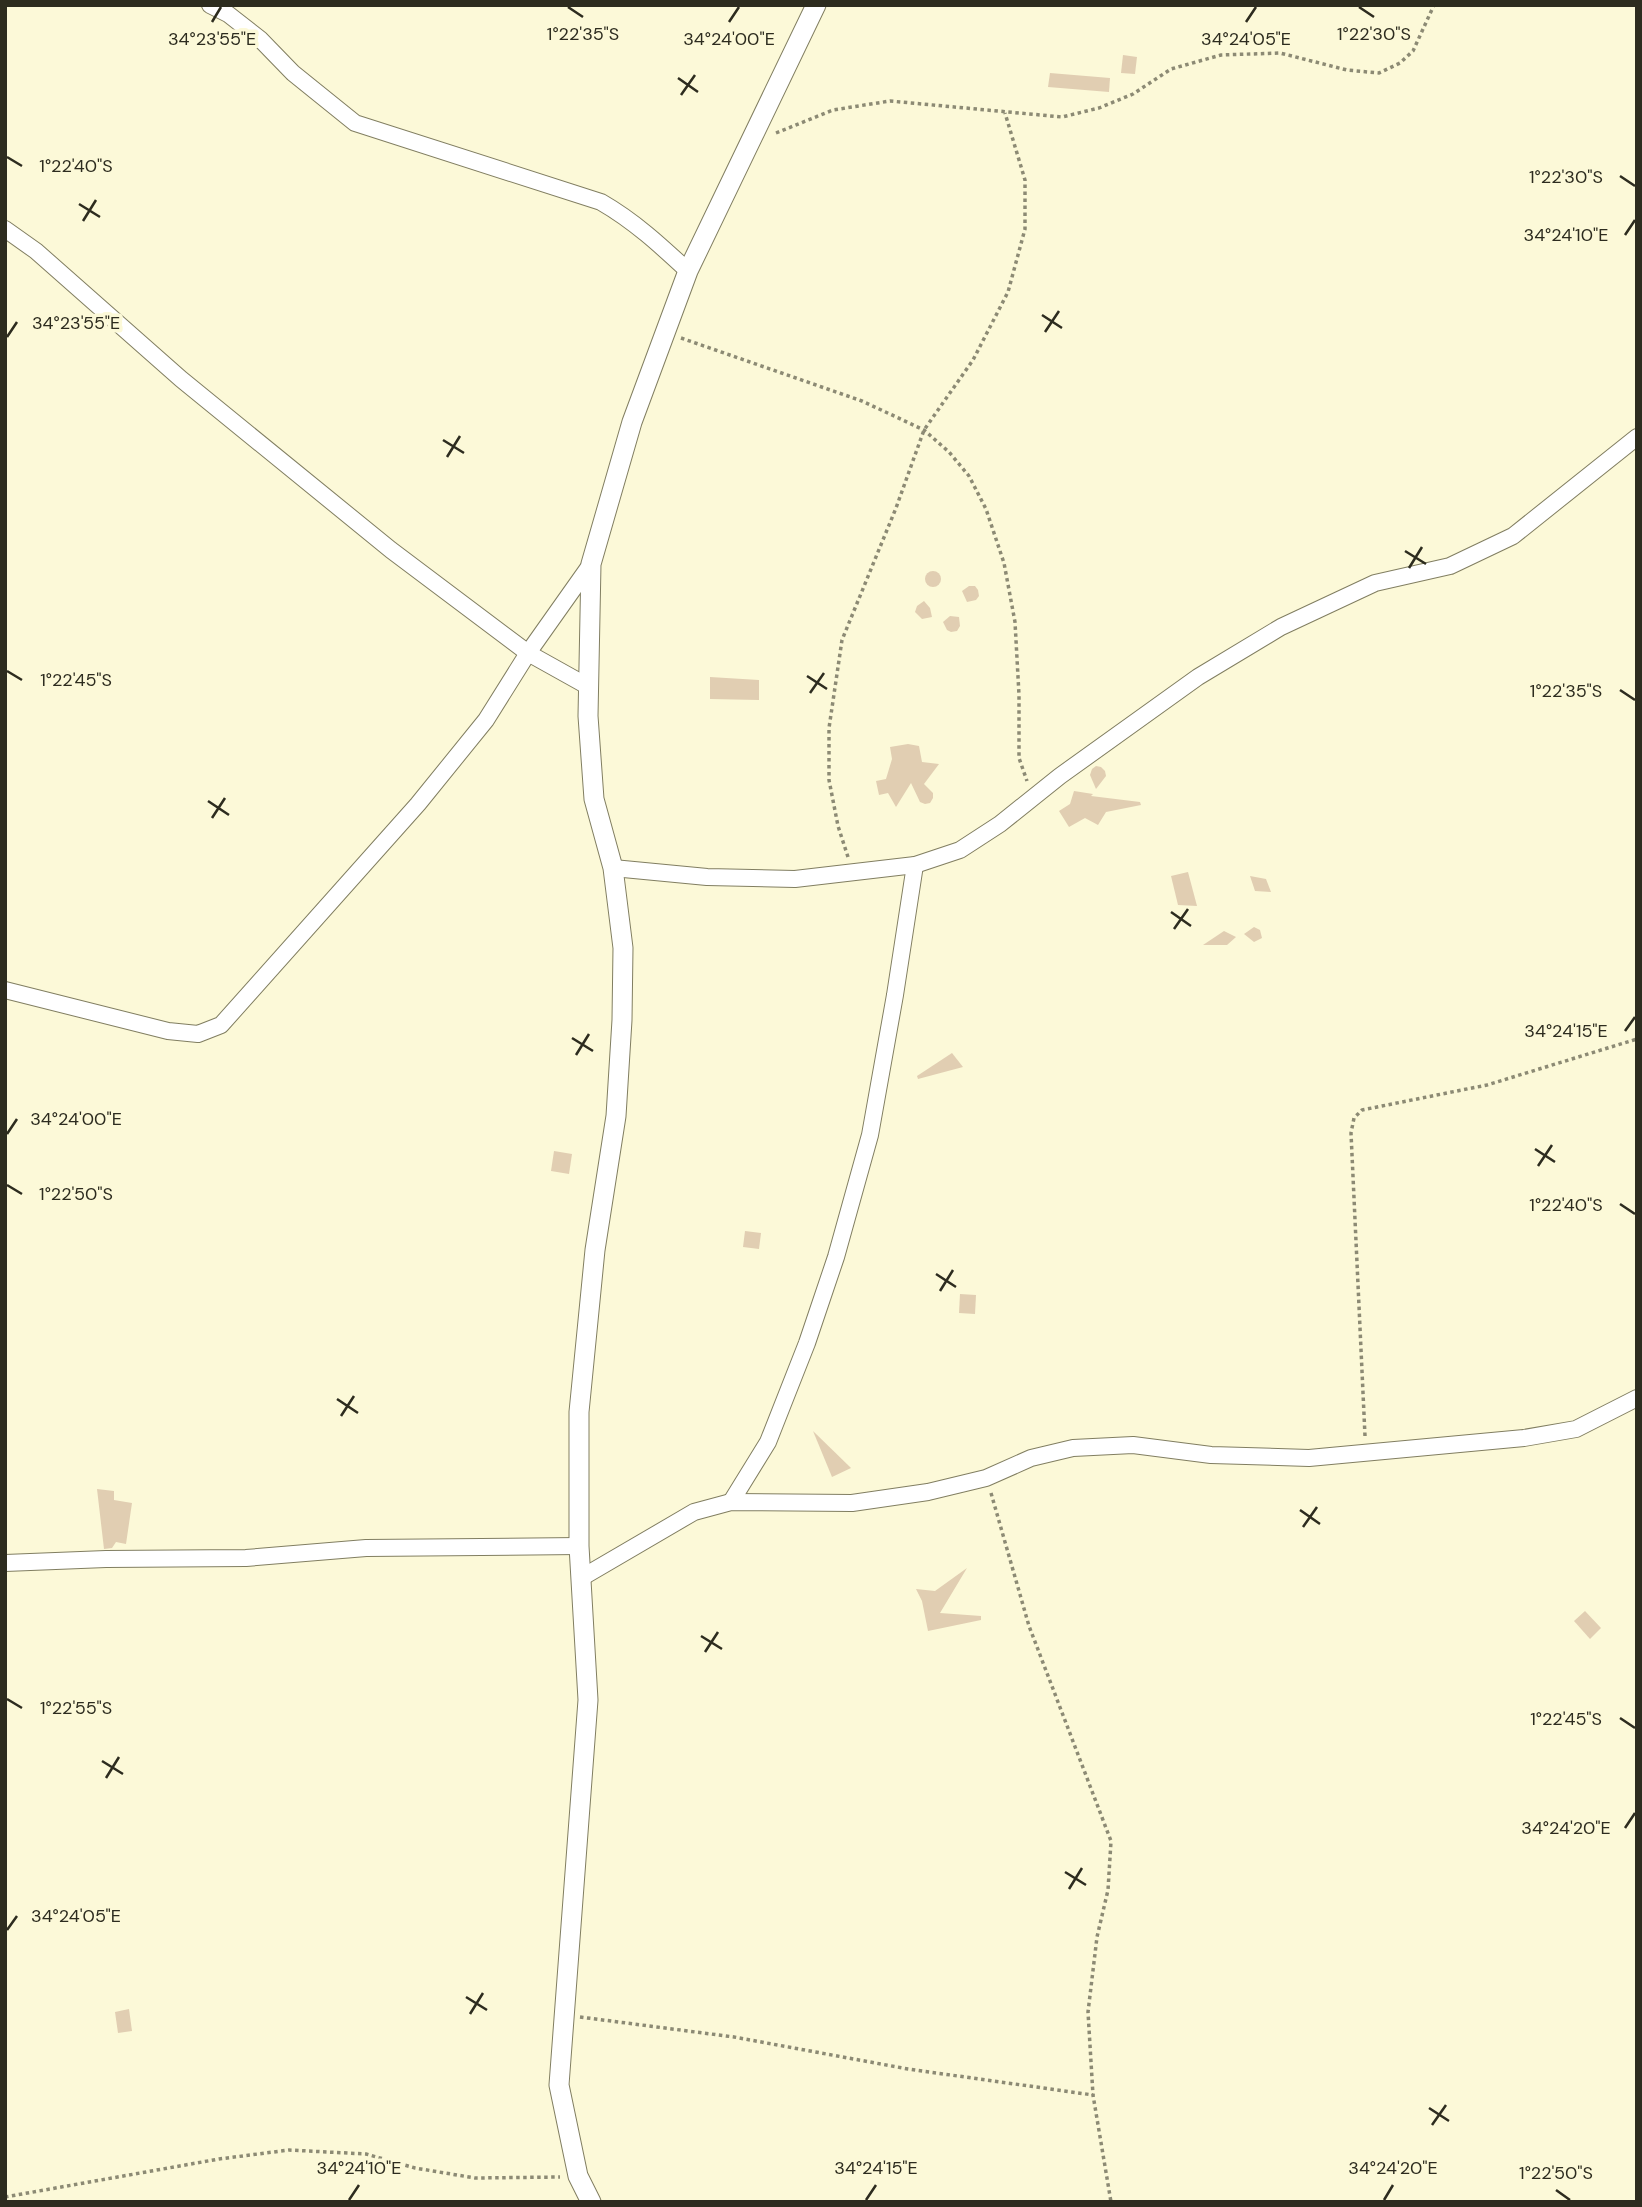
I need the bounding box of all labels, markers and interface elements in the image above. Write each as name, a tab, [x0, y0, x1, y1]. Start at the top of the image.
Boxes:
text: 1°22'35"S	[547, 22, 619, 46]
text: 1°22'30"S	[1337, 22, 1411, 46]
text: 34°23'55"E	[168, 27, 256, 51]
text: 34°24'00"E	[683, 27, 775, 51]
text: 34°24'05"E	[1201, 27, 1291, 51]
text: 1°22'40"S	[39, 154, 113, 178]
text: 1°22'30"S	[1529, 165, 1603, 189]
text: 34°24'10"E	[1524, 223, 1608, 247]
text: 34°23'55"E	[32, 311, 120, 335]
text: 1°22'45"S	[40, 668, 112, 692]
text: 1°22'35"S	[1530, 679, 1602, 703]
text: 34°24'15"E	[1524, 1019, 1608, 1043]
text: 34°24'00"E	[30, 1107, 122, 1131]
text: 1°22'50"S	[39, 1182, 113, 1206]
text: 1°22'40"S	[1529, 1193, 1603, 1217]
text: 1°22'55"S	[40, 1696, 112, 1720]
text: 1°22'45"S	[1530, 1707, 1602, 1731]
text: 34°24'20"E	[1521, 1816, 1611, 1840]
text: 34°24'05"E	[31, 1904, 121, 1928]
text: 34°24'10"E	[317, 2156, 401, 2180]
text: 34°24'15"E	[834, 2156, 918, 2180]
text: 34°24'20"E	[1348, 2156, 1438, 2180]
text: 1°22'50"S	[1519, 2161, 1593, 2185]

